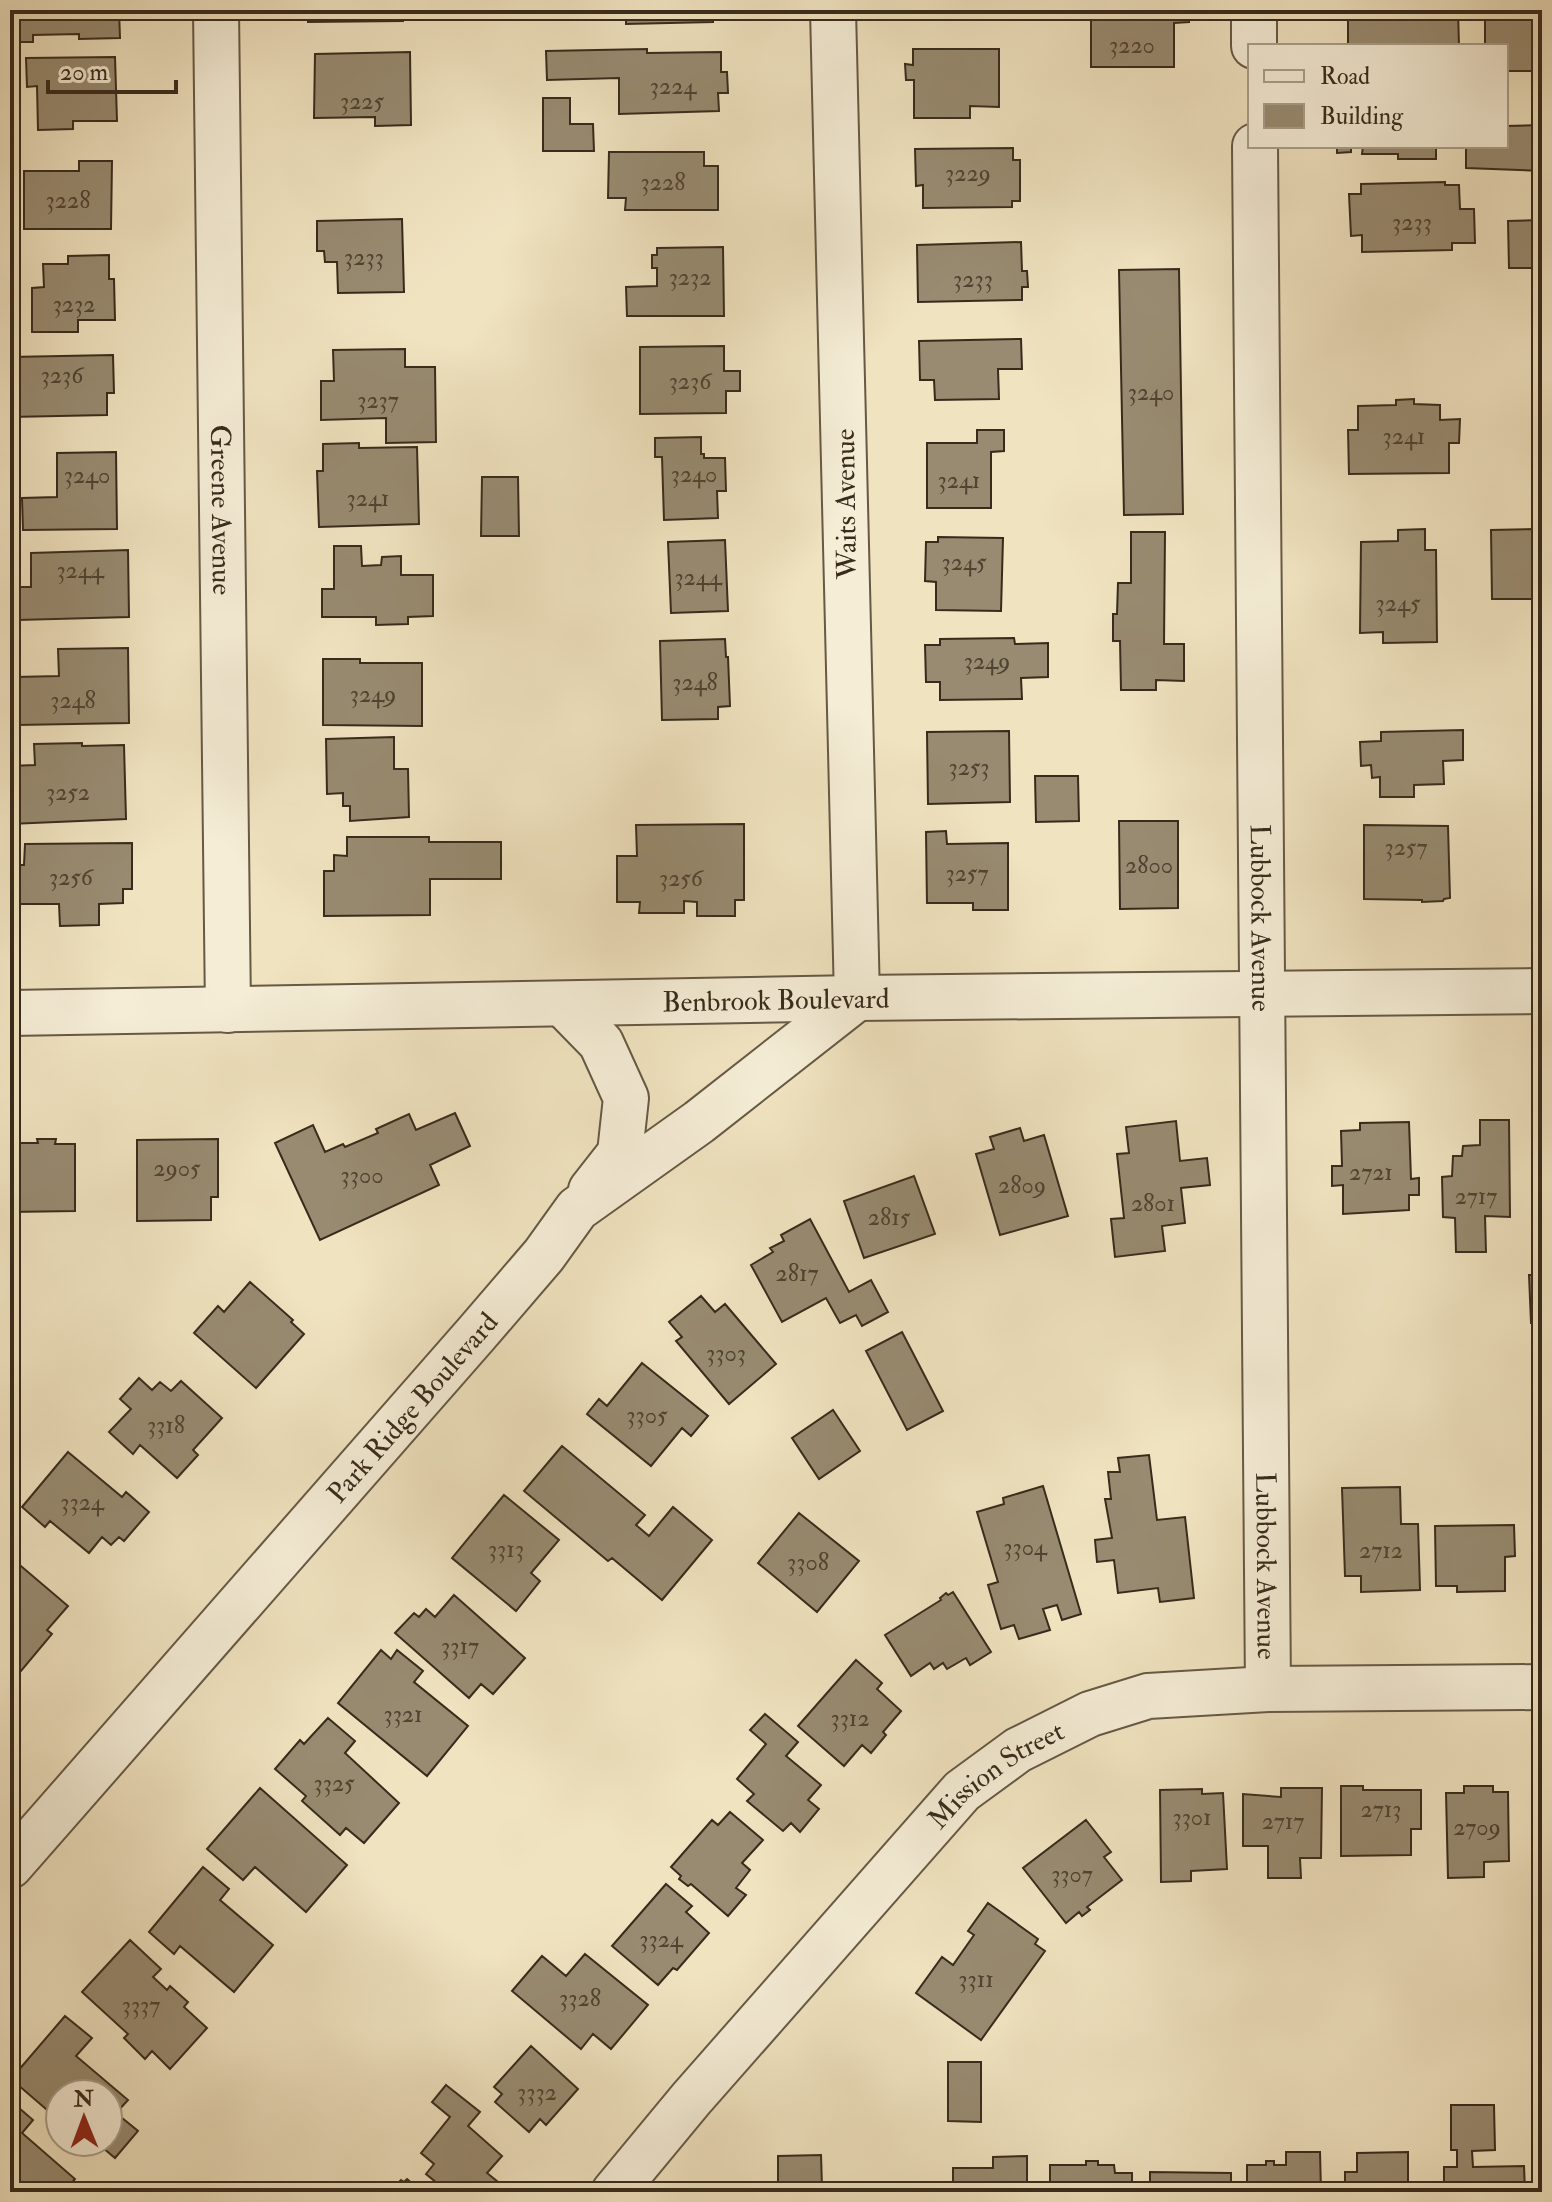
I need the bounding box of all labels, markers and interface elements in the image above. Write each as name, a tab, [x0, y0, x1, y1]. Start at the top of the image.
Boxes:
house number: 3220	[1109, 30, 1155, 61]
scale bar	[48, 44, 176, 94]
legend	[1248, 44, 1508, 148]
text: 20 m	[60, 57, 109, 88]
text: Road	[1320, 61, 1370, 92]
house number: 3224	[650, 71, 697, 102]
house number: 3225	[340, 86, 384, 117]
text: Building	[1320, 101, 1404, 132]
house number: 3229	[945, 158, 991, 189]
house number: 3228	[641, 167, 685, 198]
house number: 3228	[46, 185, 90, 216]
house number: 3233	[1392, 207, 1432, 238]
house number: 3233	[344, 242, 384, 273]
house number: 3232	[669, 262, 711, 293]
house number: 3233	[953, 264, 993, 295]
house number: 3232	[53, 289, 95, 320]
house number: 3236	[41, 360, 85, 391]
house number: 3236	[669, 366, 713, 397]
house number: 3240	[1128, 377, 1174, 408]
house number: 3237	[357, 385, 399, 416]
house number: 3241	[1383, 421, 1425, 452]
street label: Greene Avenue	[202, 425, 239, 596]
street label: Waits Avenue	[828, 428, 865, 580]
house number: 3240	[671, 459, 717, 490]
house number: 3240	[64, 460, 110, 491]
house number: 3241	[938, 465, 980, 496]
house number: 3241	[347, 483, 389, 514]
house number: 3245	[942, 547, 987, 578]
house number: 3244	[56, 555, 105, 586]
house number: 3244	[674, 562, 723, 593]
house number: 3245	[1376, 588, 1421, 619]
house number: 3249	[964, 646, 1010, 677]
house number: 3248	[672, 667, 718, 698]
house number: 3249	[350, 679, 396, 710]
house number: 3248	[50, 685, 96, 716]
house number: 3253	[948, 752, 990, 783]
house number: 3252	[46, 777, 90, 808]
street label: Lubbock Avenue	[1242, 824, 1278, 1012]
house number: 3257	[1385, 832, 1427, 863]
house number: 2800	[1125, 850, 1173, 881]
house number: 3257	[946, 858, 988, 889]
house number: 3256	[49, 862, 95, 893]
house number: 3256	[659, 863, 705, 894]
street label: Benbrook Boulevard	[662, 982, 890, 1020]
house number: 2905	[153, 1153, 201, 1184]
house number: 2721	[1349, 1157, 1393, 1188]
house number: 3300	[340, 1160, 384, 1191]
house number: 2809	[998, 1170, 1046, 1201]
house number: 2717	[1455, 1181, 1497, 1212]
house number: 2801	[1131, 1188, 1175, 1219]
house number: 2815	[868, 1202, 911, 1233]
house number: 2817	[775, 1258, 819, 1289]
street label: Park Ridge Boulevard	[320, 1305, 506, 1511]
house number: 3303	[706, 1338, 746, 1369]
house number: 3305	[626, 1400, 668, 1431]
house number: 3318	[147, 1410, 185, 1441]
street label: Lubbock Avenue	[1247, 1472, 1284, 1660]
house number: 3324	[60, 1487, 105, 1518]
house number: 3304	[1003, 1532, 1048, 1563]
house number: 3313	[488, 1534, 524, 1565]
house number: 2712	[1359, 1535, 1403, 1566]
house number: 3308	[787, 1547, 829, 1578]
house number: 3317	[441, 1631, 479, 1662]
house number: 3321	[383, 1699, 423, 1730]
house number: 3312	[830, 1703, 870, 1734]
street label: Mission Street	[921, 1714, 1070, 1837]
house number: 3325	[313, 1768, 355, 1799]
house number: 2713	[1361, 1794, 1401, 1825]
house number: 3301	[1172, 1802, 1212, 1833]
house number: 2717	[1262, 1806, 1304, 1837]
house number: 2709	[1453, 1812, 1501, 1843]
house number: 3307	[1051, 1859, 1093, 1890]
house number: 3324	[639, 1924, 684, 1955]
house number: 3311	[958, 1964, 994, 1995]
house number: 3328	[559, 1983, 601, 2014]
house number: 3337	[122, 1990, 160, 2021]
house number: 3332	[517, 2077, 557, 2108]
north arrow	[44, 2078, 124, 2158]
text: N	[73, 2085, 94, 2113]

